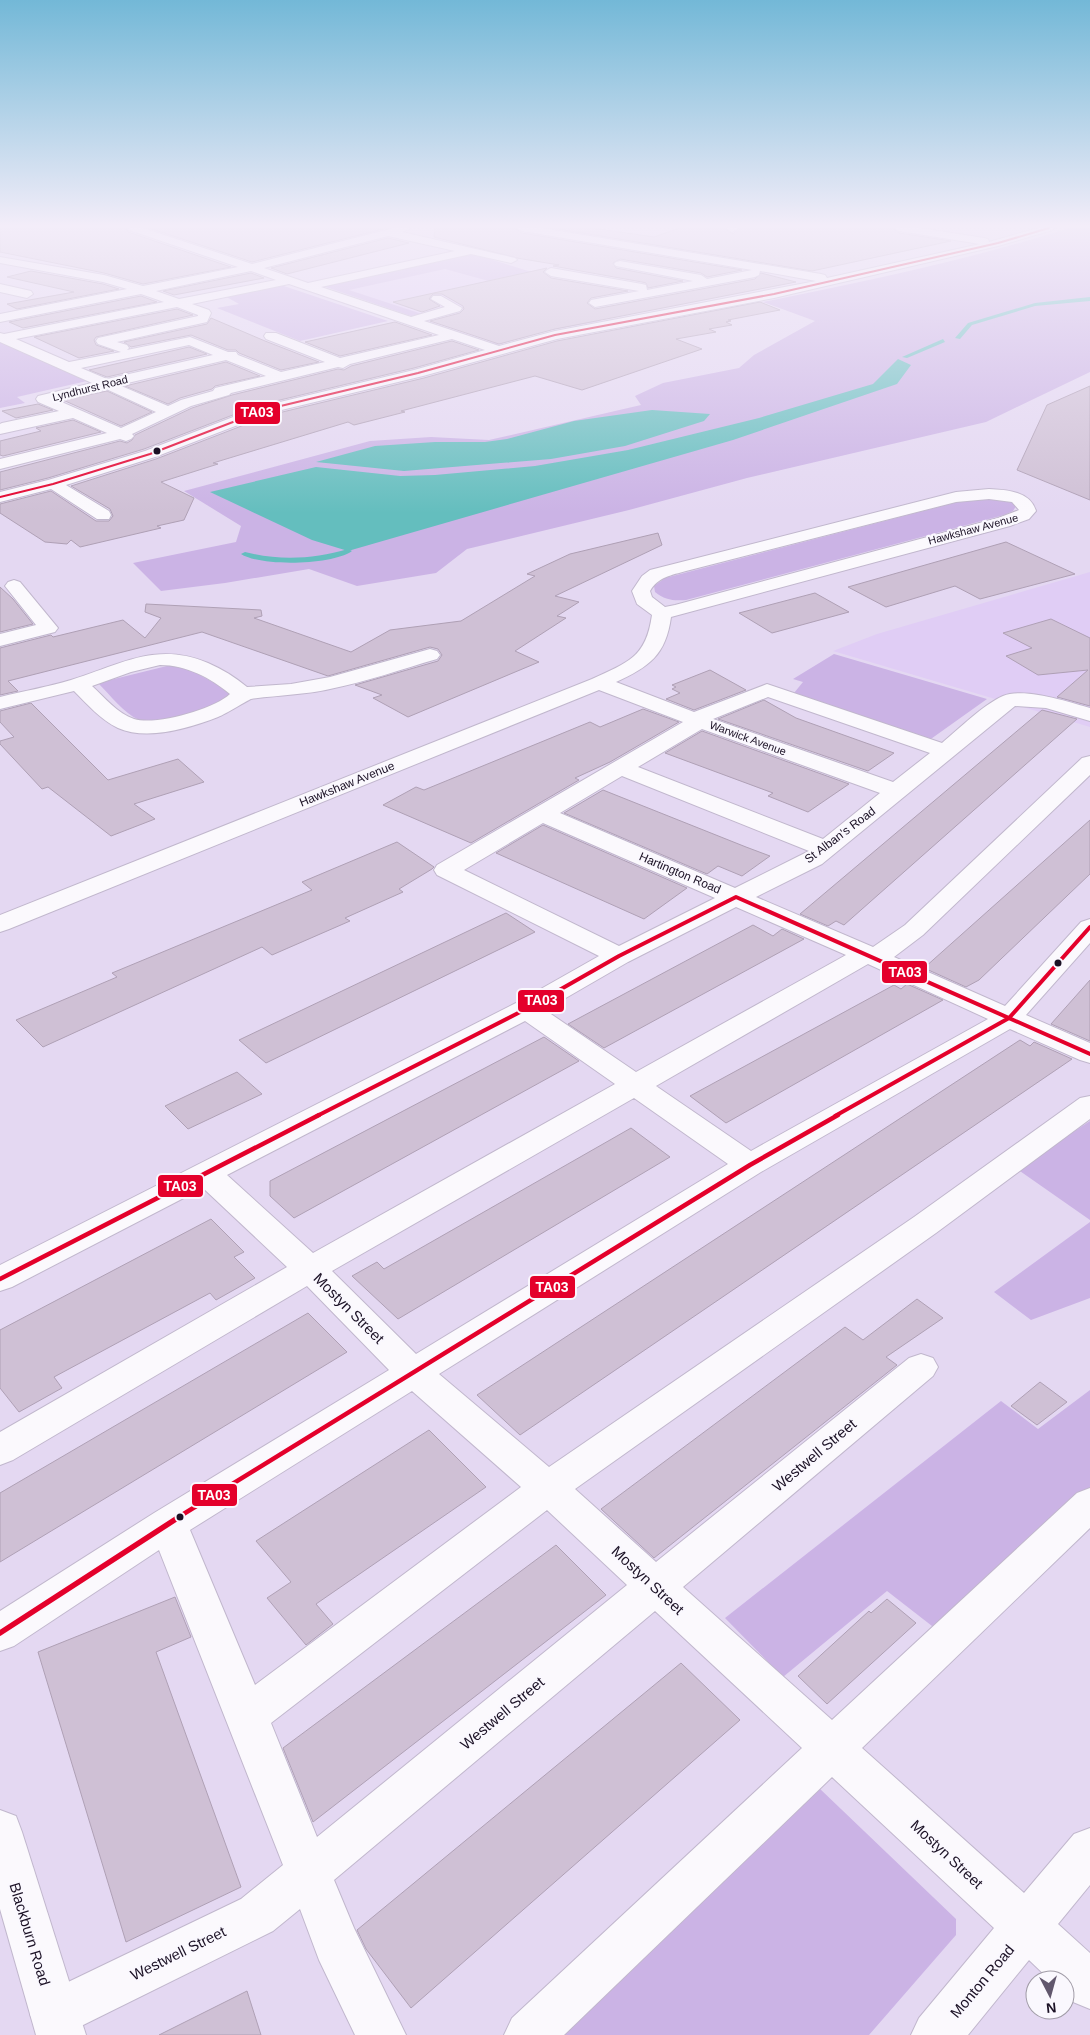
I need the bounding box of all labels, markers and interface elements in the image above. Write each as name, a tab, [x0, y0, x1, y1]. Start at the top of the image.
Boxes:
street label: Lyndhurst Road	[51, 373, 129, 403]
line badge: TA03	[234, 401, 281, 425]
text: TA03	[240, 404, 274, 420]
unlabelled marker	[152, 446, 162, 456]
street label: Hawkshaw Avenue	[927, 511, 1019, 547]
street label: Warwick Avenue	[708, 719, 788, 757]
street label: Hawkshaw Avenue	[297, 758, 397, 809]
street label: St Alban's Road	[802, 804, 878, 866]
street label: Hartington Road	[637, 849, 723, 897]
unlabelled marker	[1053, 958, 1063, 968]
line badge: TA03	[881, 960, 928, 984]
text: TA03	[888, 964, 922, 980]
line badge: TA03	[517, 989, 565, 1013]
text: TA03	[524, 992, 558, 1008]
line badge: TA03	[157, 1174, 204, 1198]
text: TA03	[163, 1178, 197, 1194]
street label: Mostyn Street	[310, 1269, 388, 1347]
line badge: TA03	[529, 1275, 576, 1299]
text: TA03	[535, 1279, 569, 1295]
street label: Westwell Street	[769, 1415, 860, 1495]
line badge: TA03	[191, 1483, 238, 1507]
text: TA03	[197, 1487, 231, 1503]
unlabelled marker	[175, 1512, 185, 1522]
street label: Mostyn Street	[608, 1542, 688, 1618]
street label: Westwell Street	[457, 1673, 548, 1753]
street label: Mostyn Street	[907, 1816, 987, 1892]
street label: Blackburn Road	[6, 1880, 54, 1988]
street label: Westwell Street	[128, 1922, 229, 1983]
street label: Monton Road	[947, 1941, 1017, 2021]
north arrow	[1025, 1970, 1075, 2020]
text: N	[1045, 1999, 1057, 2016]

